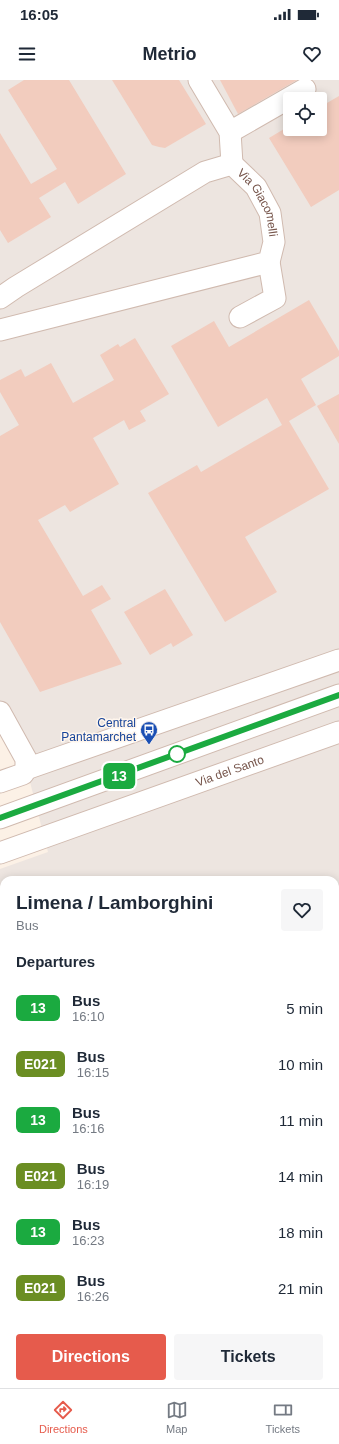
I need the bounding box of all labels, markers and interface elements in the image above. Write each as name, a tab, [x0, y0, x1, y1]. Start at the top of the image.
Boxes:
text: 16:05	[20, 6, 58, 23]
icon: menu	[16, 43, 38, 65]
icon: heart	[301, 43, 323, 65]
text: Metrio	[143, 44, 197, 64]
map controls	[283, 92, 327, 136]
button: locate	[283, 92, 327, 136]
street label: Via Giacomelli	[234, 166, 280, 237]
place label: Central Pantamarchet	[61, 716, 137, 744]
bus stop icon: Central Pantamarchet	[139, 720, 159, 745]
unlabelled marker	[168, 745, 186, 763]
street label: Via del Santo	[194, 752, 266, 790]
line badge: 13	[101, 763, 137, 789]
text: 13	[111, 768, 127, 784]
button: heart	[281, 889, 323, 931]
text: Limena / Lamborghini	[16, 892, 213, 913]
text: Bus	[16, 918, 38, 933]
text: Departures	[16, 953, 95, 970]
text: Bus	[72, 992, 100, 1009]
text: 13	[30, 1000, 46, 1016]
text: 5 min	[286, 1000, 323, 1017]
text: 16:10	[72, 1009, 105, 1024]
text: Bus	[77, 1048, 105, 1065]
text: E021	[24, 1056, 57, 1072]
text: 10 min	[278, 1056, 323, 1073]
text: 16:15	[77, 1065, 109, 1080]
text: Bus	[72, 1104, 100, 1121]
text: 13	[30, 1112, 46, 1128]
text: 11 min	[279, 1112, 323, 1129]
text: 16:16	[72, 1121, 105, 1136]
text: Bus	[77, 1160, 105, 1177]
text: E021	[24, 1168, 57, 1184]
text: 14 min	[278, 1168, 323, 1185]
text: 16:19	[77, 1177, 109, 1192]
text: Bus	[72, 1216, 100, 1233]
text: 13	[30, 1224, 46, 1240]
text: 18 min	[278, 1224, 323, 1241]
text: 16:23	[72, 1233, 105, 1248]
text: Bus	[77, 1272, 105, 1289]
text: E021	[24, 1280, 57, 1296]
text: 21 min	[278, 1280, 323, 1297]
text: 16:26	[77, 1289, 109, 1304]
button: Directions	[16, 1334, 166, 1380]
button: Tickets	[174, 1334, 323, 1380]
tab: Directions	[39, 1399, 88, 1435]
tab: Map	[166, 1399, 188, 1435]
tab: Tickets	[266, 1399, 300, 1435]

